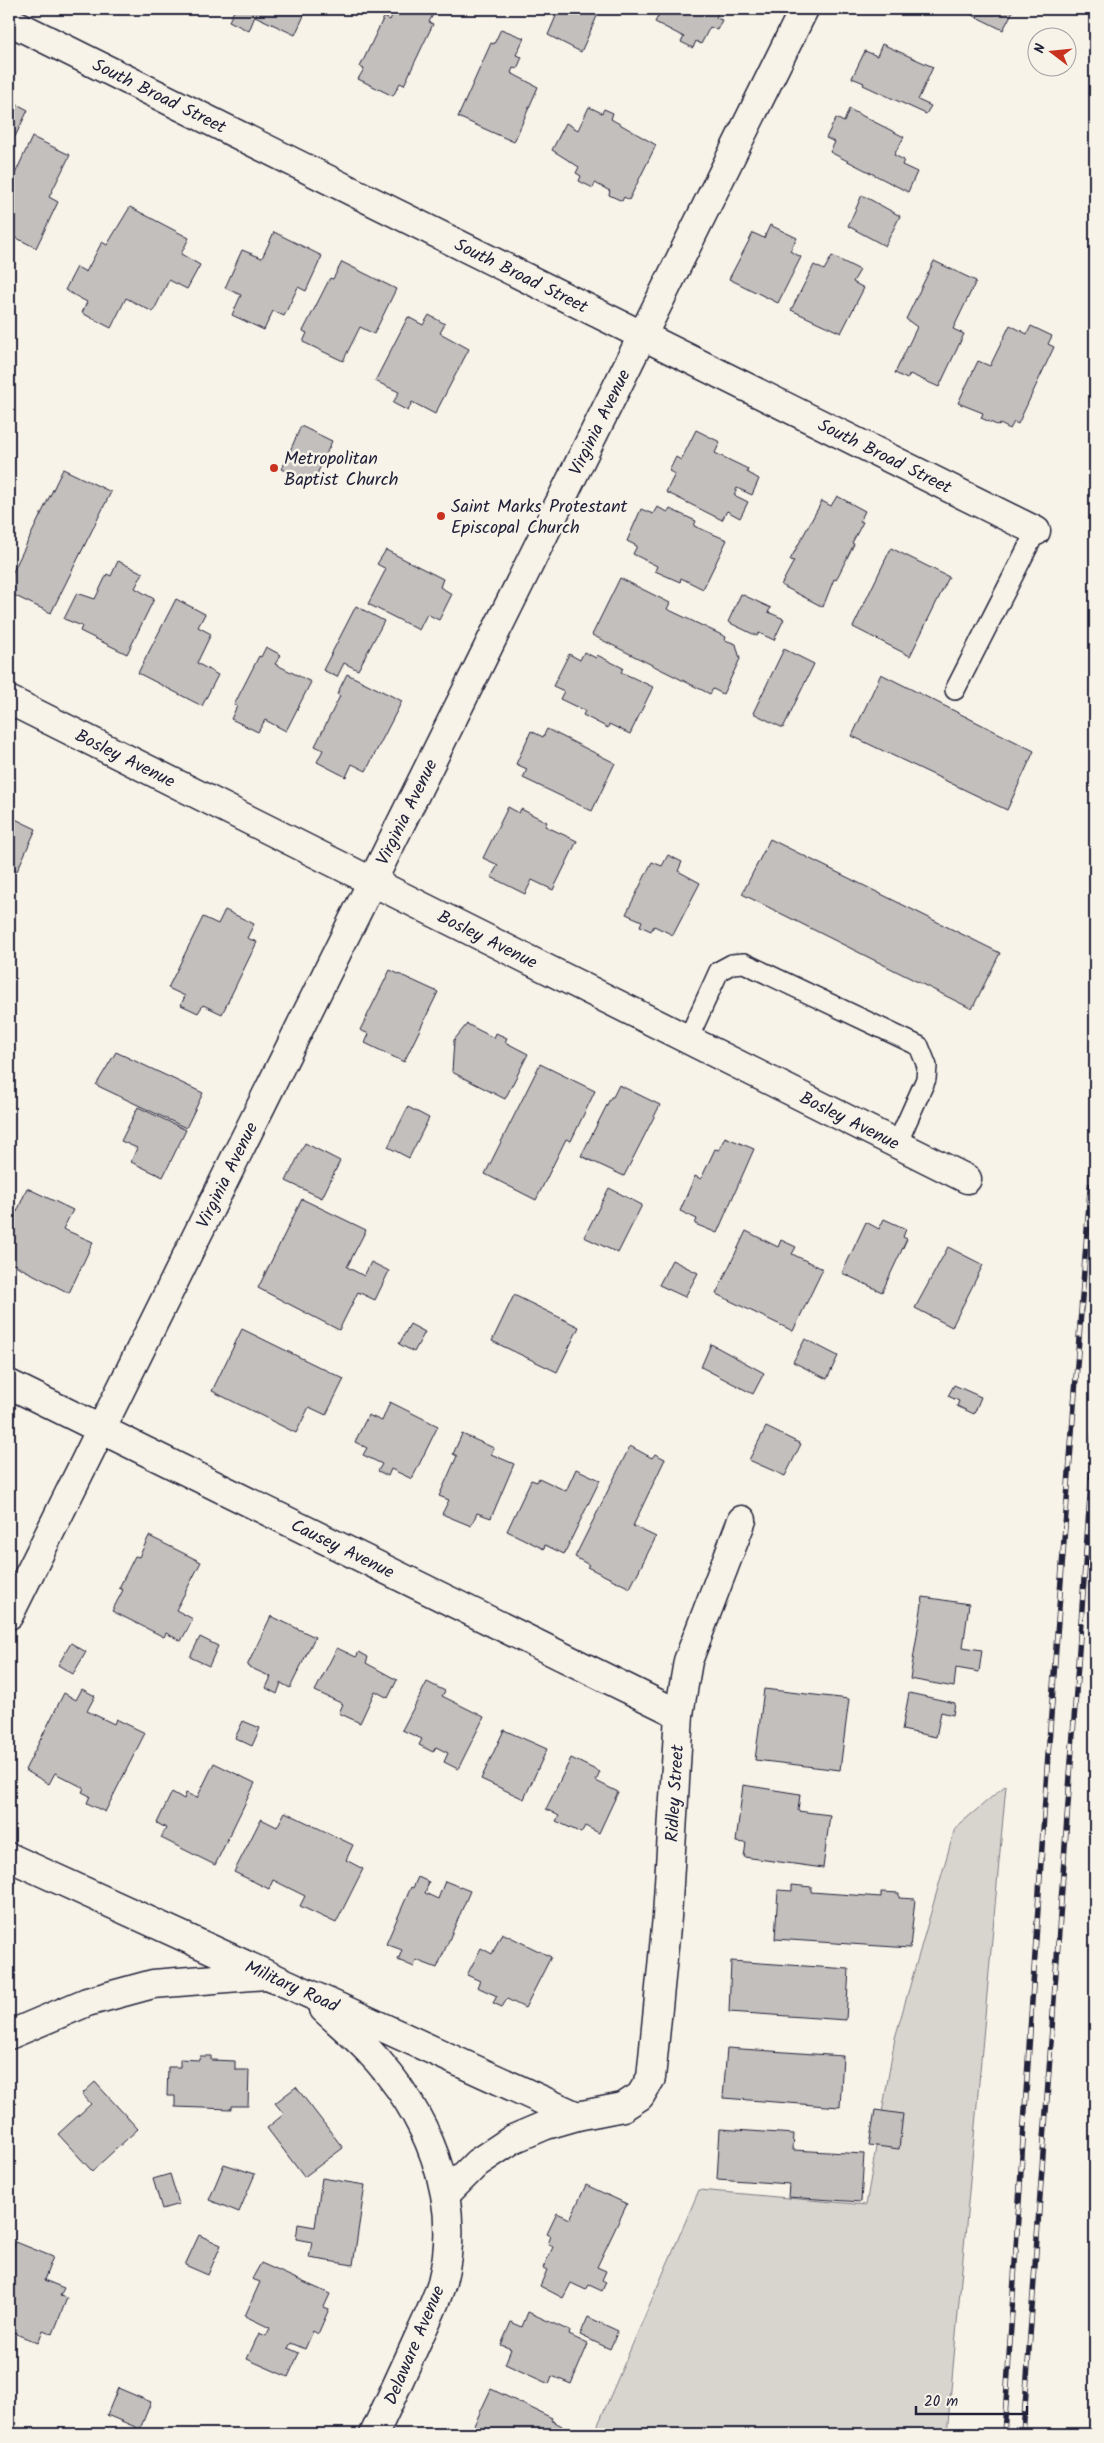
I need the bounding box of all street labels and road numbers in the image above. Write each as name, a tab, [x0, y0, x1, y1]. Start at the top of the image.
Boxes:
street label: South Broad Street	[87, 52, 232, 143]
street label: South Broad Street	[449, 231, 593, 323]
street label: Virginia Avenue	[562, 365, 639, 481]
street label: South Broad Street	[812, 412, 957, 503]
street label: Bosley Avenue	[70, 722, 180, 797]
street label: Virginia Avenue	[369, 755, 446, 871]
street label: Bosley Avenue	[432, 903, 542, 978]
street label: Bosley Avenue	[794, 1084, 904, 1159]
street label: Virginia Avenue	[190, 1118, 267, 1234]
street label: Causey Avenue	[285, 1512, 399, 1588]
street label: Ridley Street	[658, 1743, 693, 1843]
street label: Military Road	[240, 1953, 344, 2022]
street label: Delaware Avenue	[377, 2281, 454, 2410]

